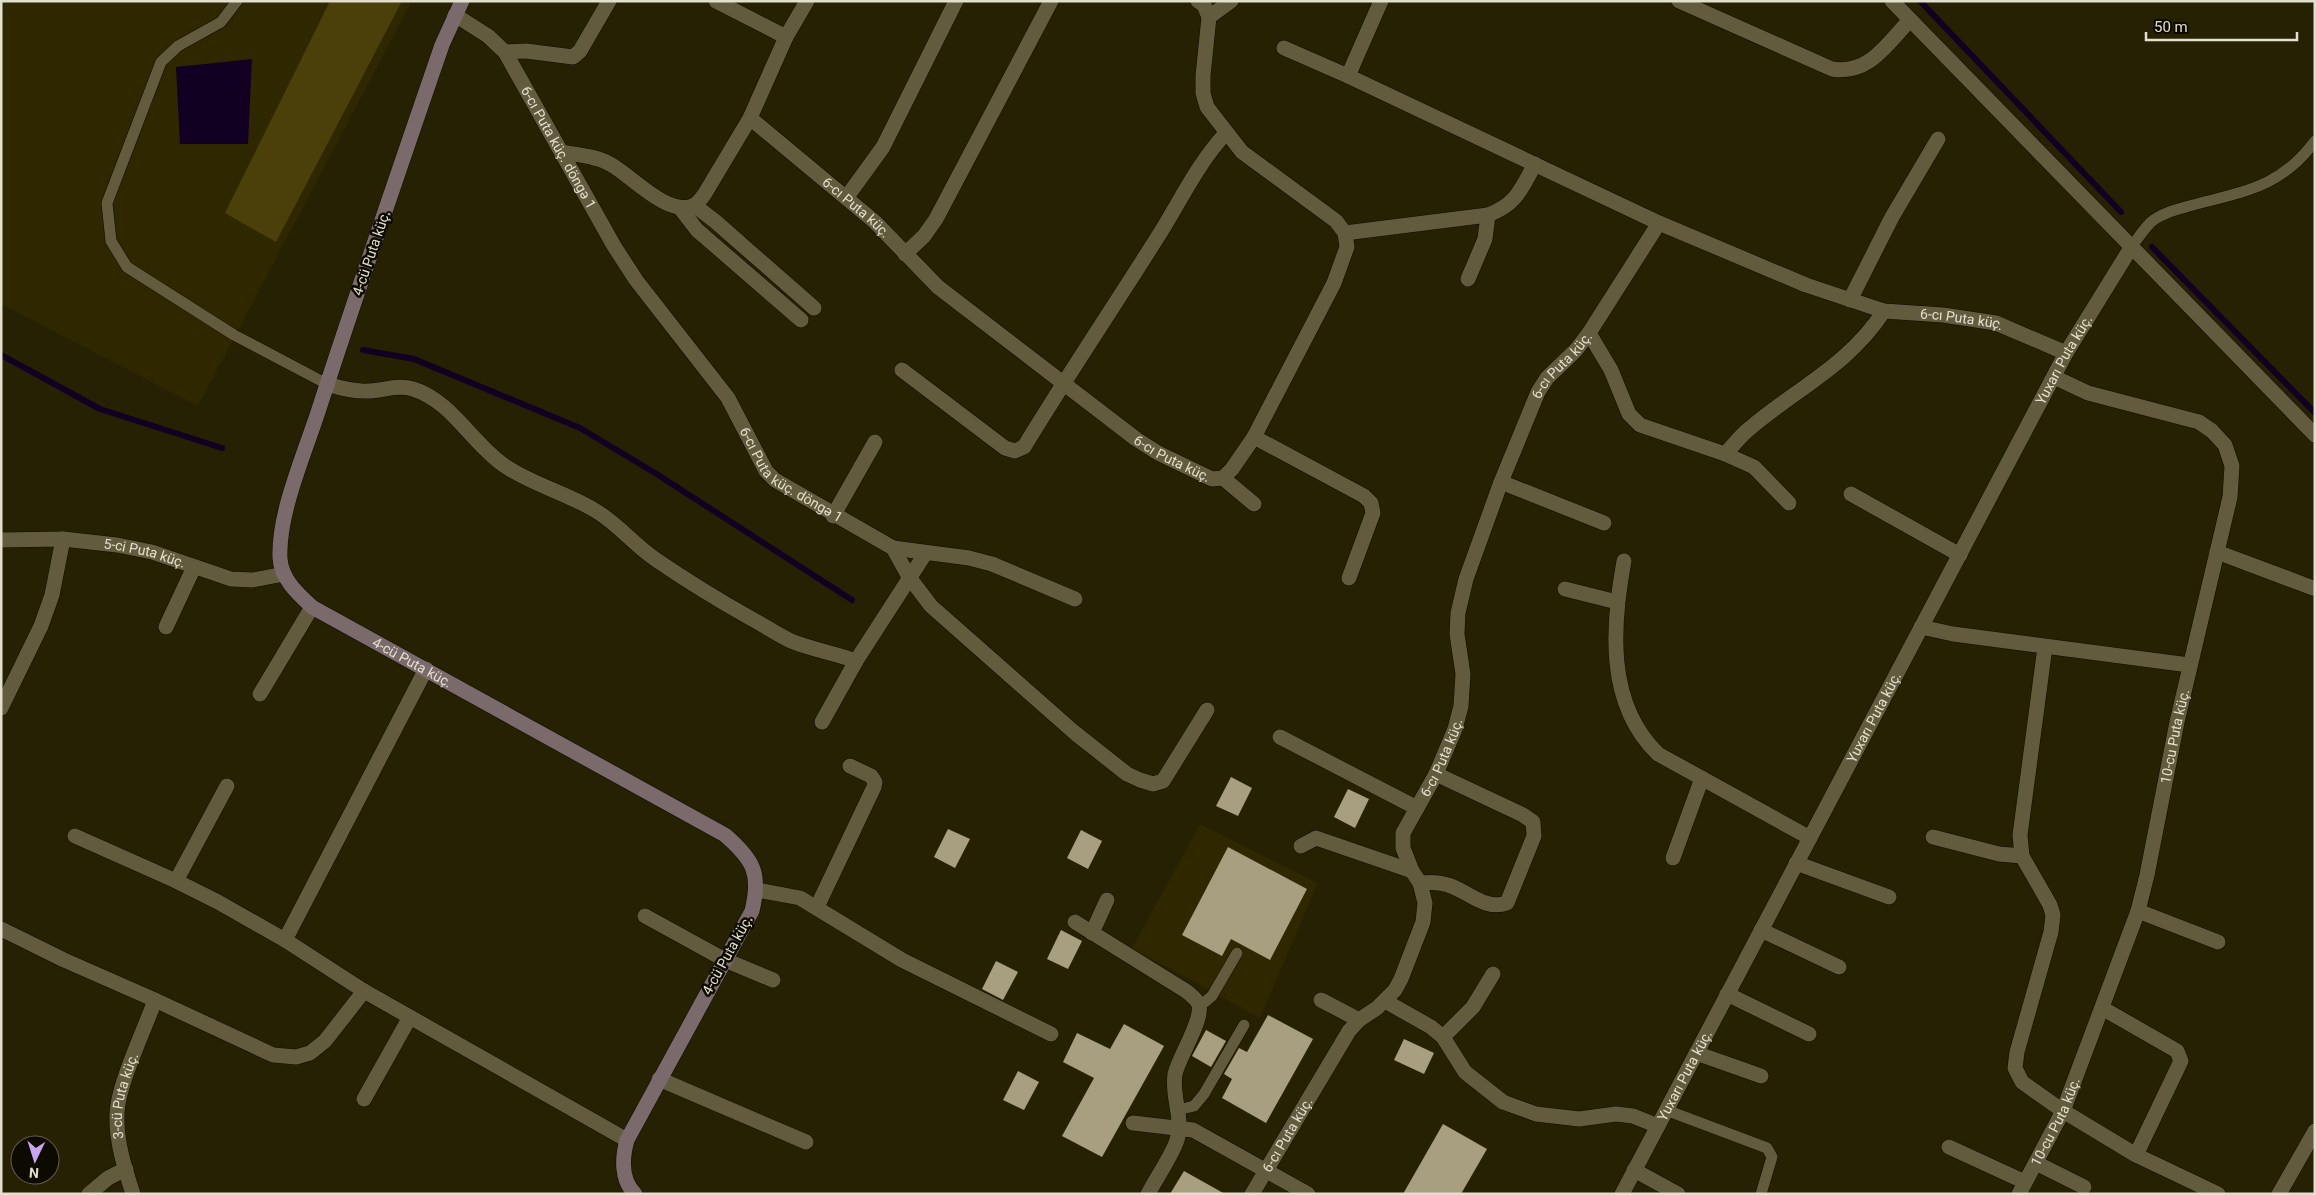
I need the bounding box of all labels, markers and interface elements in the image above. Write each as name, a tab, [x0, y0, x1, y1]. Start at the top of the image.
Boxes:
scale bar	[2146, 10, 2297, 42]
text: 50 m	[2154, 18, 2188, 36]
street label: 6-cı Puta küç. döngə 1	[518, 83, 599, 212]
street label: 6-cı Puta küç.	[819, 174, 894, 241]
street label: 4-cü Puta küç.	[349, 209, 393, 297]
street label: 6-cı Puta küç.	[1920, 305, 2006, 333]
street label: Yuxarı Puta küç.	[2032, 312, 2095, 407]
street label: 6-cı Puta küç.	[1528, 329, 1595, 401]
street label: 6-cı Puta küç. döngə 1	[737, 424, 846, 525]
street label: 6-cı Puta küç.	[1131, 432, 1213, 485]
street label: 5-ci Puta küç.	[103, 536, 188, 571]
street label: 4-cü Puta küç.	[370, 634, 455, 691]
street label: Yuxarı Puta küç.	[1843, 669, 1904, 765]
street label: 10-cu Puta küç.	[2157, 687, 2192, 785]
street label: 6-cı Puta küç.	[1417, 717, 1465, 800]
street label: 4-cü Puta küç.	[699, 913, 755, 997]
street label: Yuxarı Puta küç.	[1654, 1027, 1715, 1124]
street label: 3-cü Puta küç.	[109, 1050, 141, 1140]
street label: 10-cu Puta küç.	[2027, 1075, 2083, 1169]
street label: 6-cı Puta küç.	[1259, 1094, 1316, 1175]
north arrow	[10, 1135, 60, 1185]
text: N	[29, 1165, 40, 1181]

